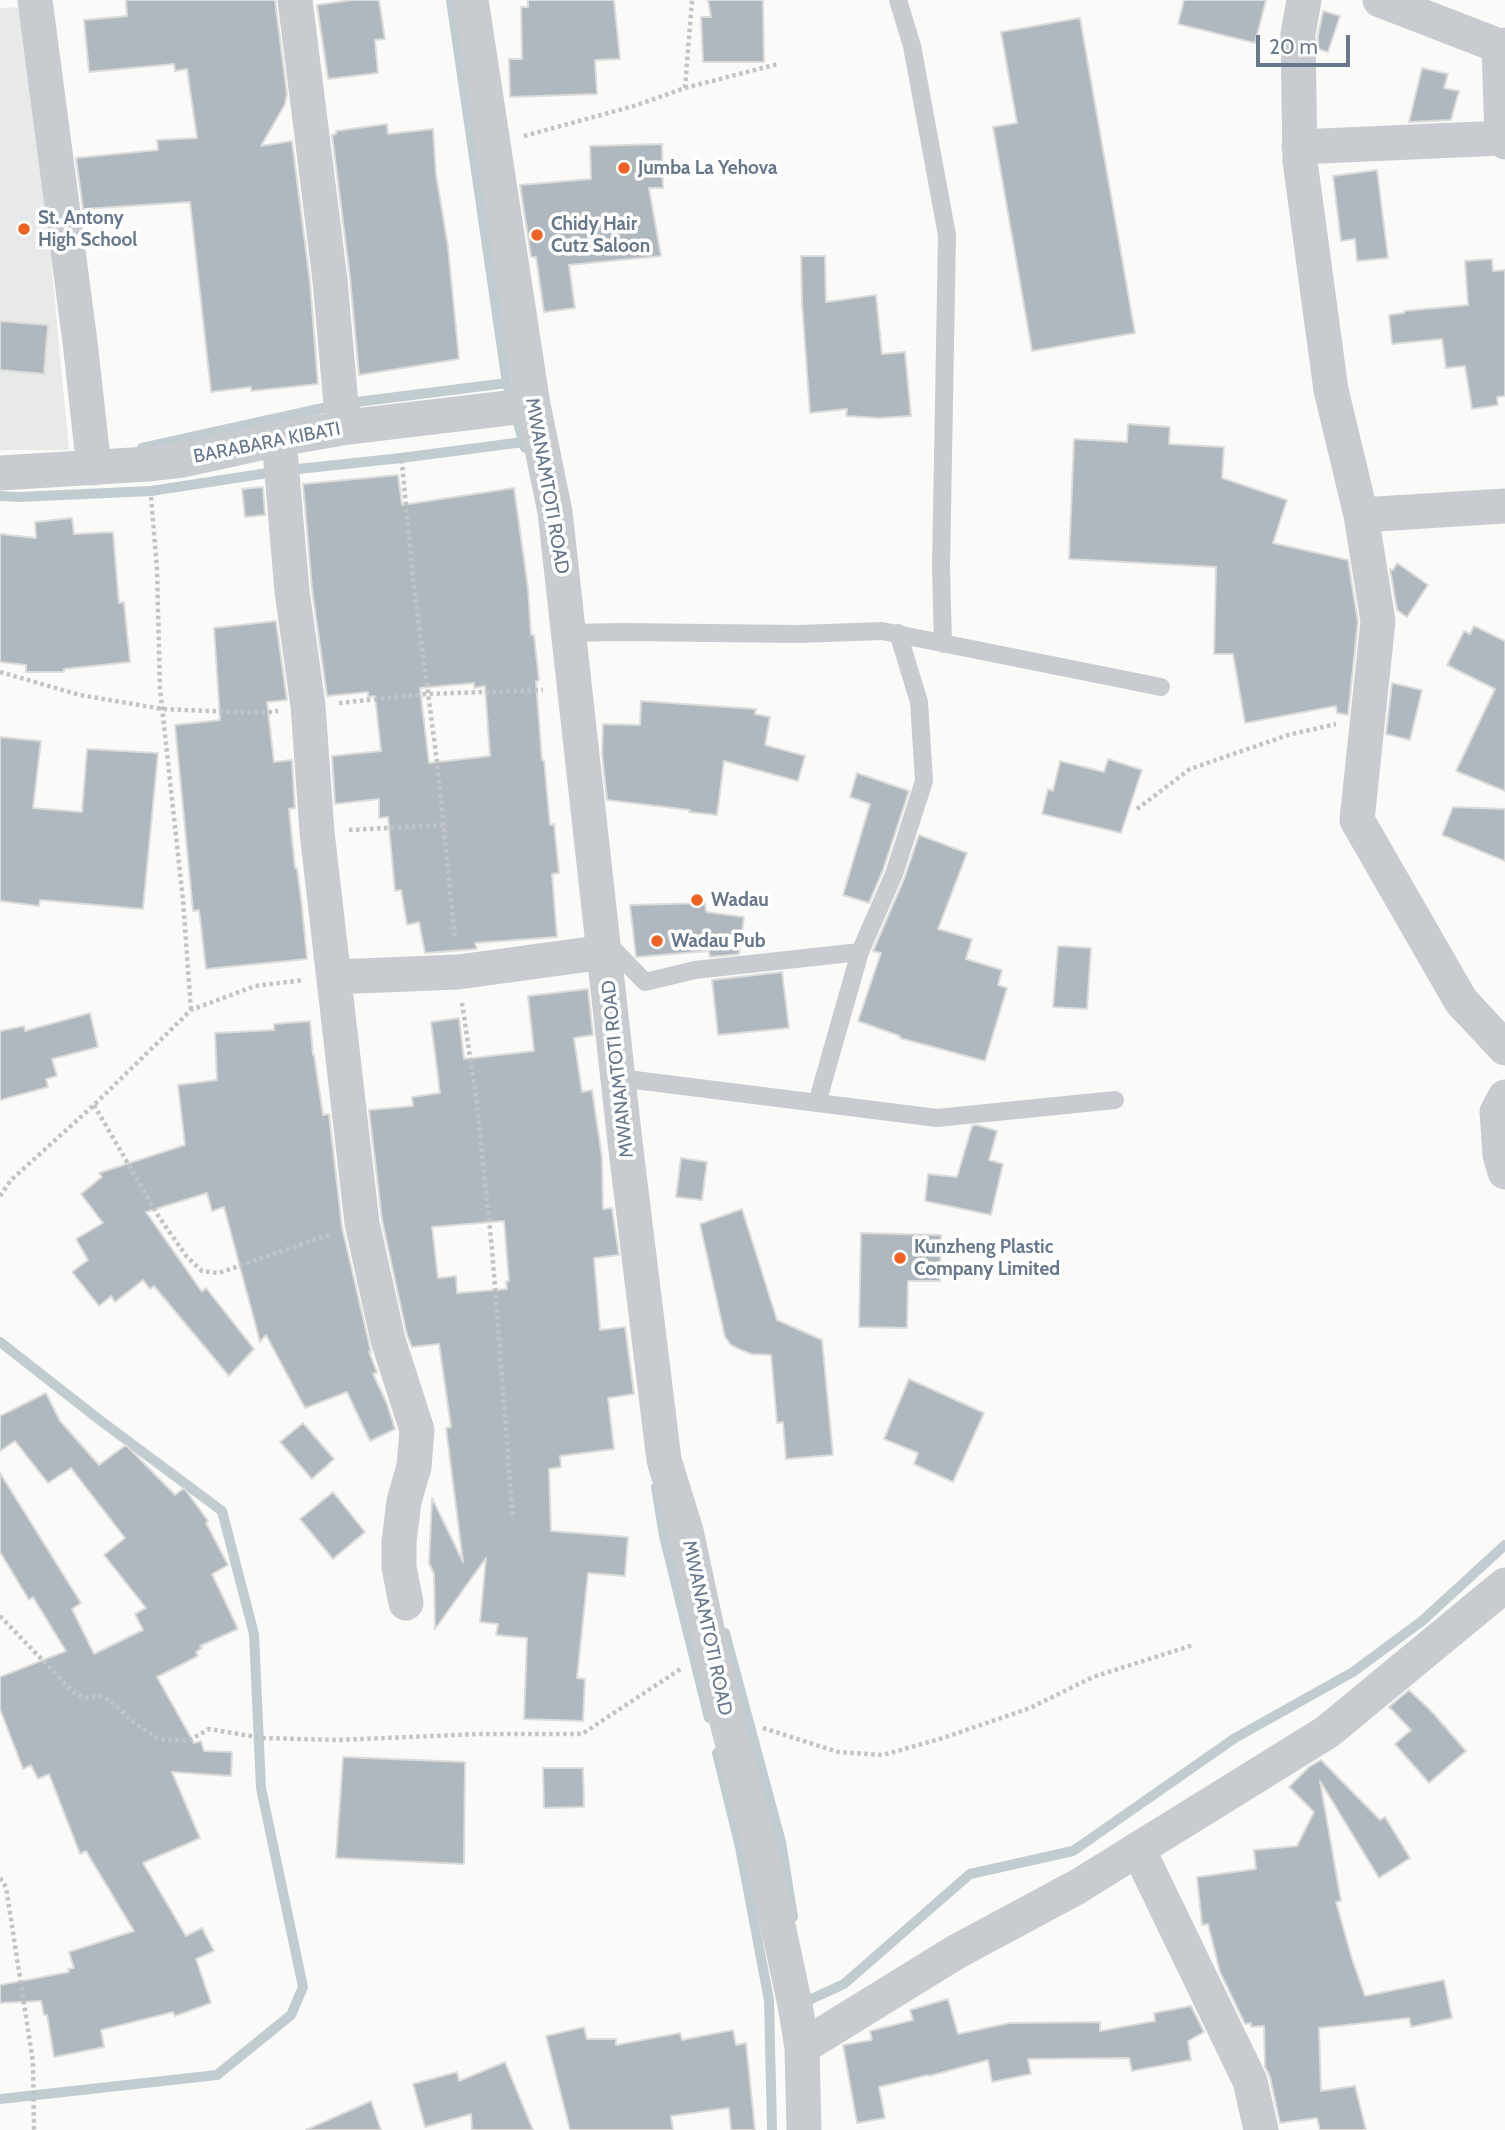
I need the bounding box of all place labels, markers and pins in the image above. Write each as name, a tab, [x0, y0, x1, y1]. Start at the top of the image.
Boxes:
place label: Jumba La Yehova	[638, 157, 778, 179]
marker: Jumba La Yehova	[616, 160, 632, 176]
place label: St. Antony High School	[38, 207, 137, 251]
place label: Chidy Hair Cutz Saloon	[551, 213, 650, 257]
marker: St. Antony High School	[16, 221, 32, 237]
marker: Chidy Hair Cutz Saloon	[529, 227, 545, 243]
place label: Wadau	[711, 889, 769, 911]
marker: Wadau	[689, 892, 705, 908]
place label: Wadau Pub	[671, 930, 766, 952]
marker: Wadau Pub	[649, 933, 665, 949]
place label: Kunzheng Plastic Company Limited	[914, 1236, 1060, 1280]
marker: Kunzheng Plastic Company Limited	[892, 1250, 908, 1266]

